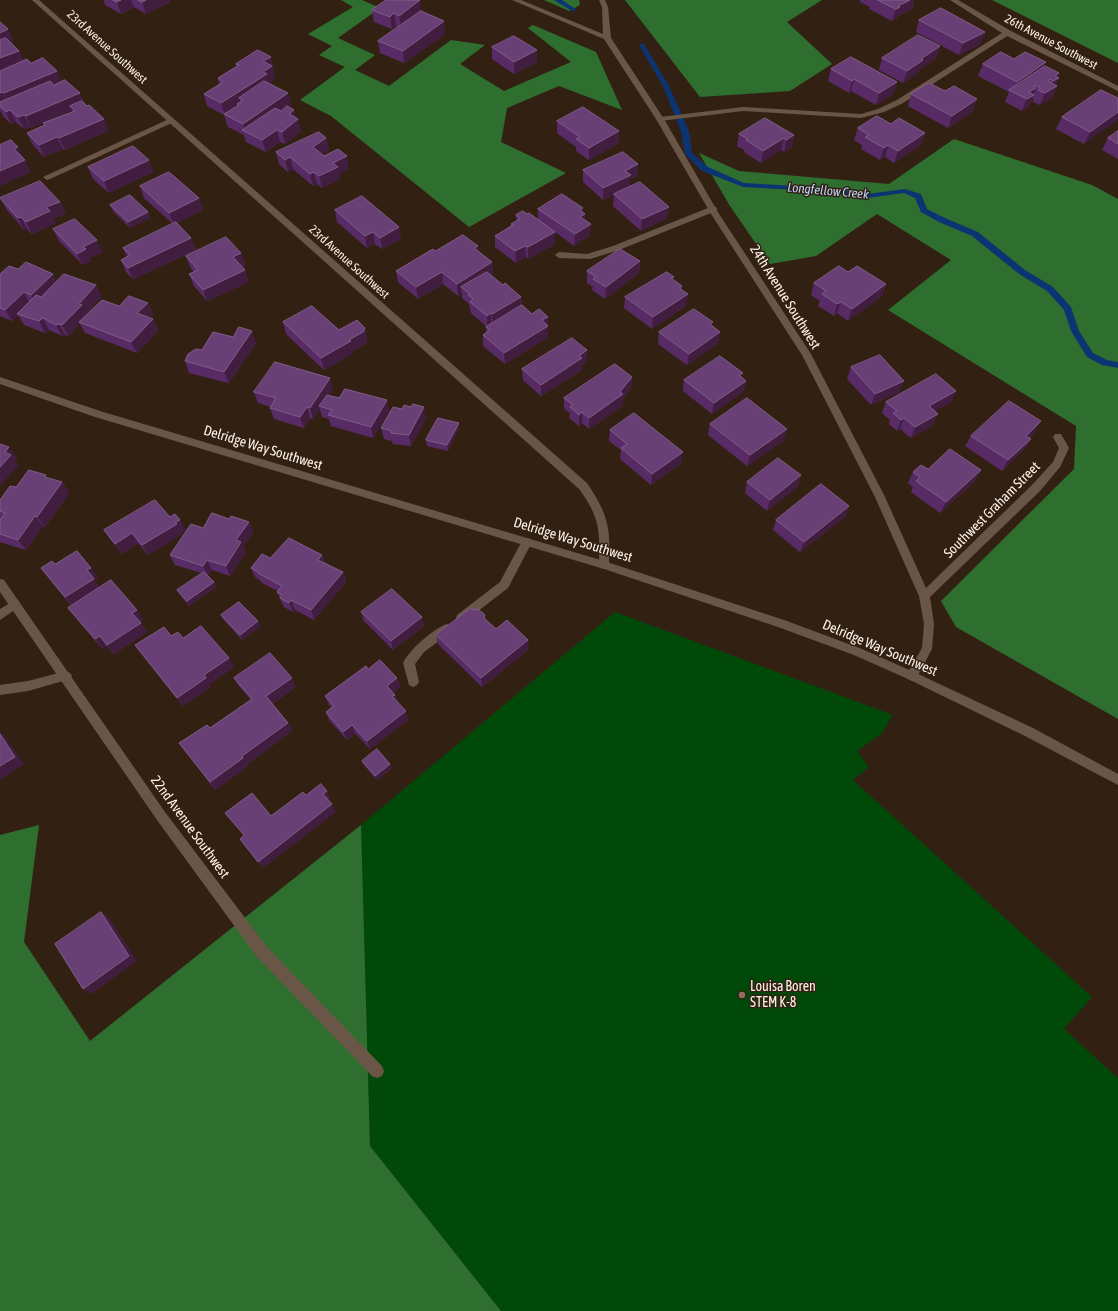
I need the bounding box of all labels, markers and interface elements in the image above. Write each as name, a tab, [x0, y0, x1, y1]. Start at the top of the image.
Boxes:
street label: 23rd Avenue Southwest	[64, 7, 150, 87]
street label: 26th Avenue Southwest	[1002, 11, 1100, 73]
water label: Longfellow Creek	[787, 180, 869, 202]
street label: 23rd Avenue Southwest	[306, 222, 392, 302]
street label: 24th Avenue Southwest	[746, 242, 824, 352]
street label: Delridge Way Southwest	[202, 422, 324, 474]
street label: Southwest Graham Street	[940, 458, 1044, 562]
street label: Delridge Way Southwest	[512, 514, 634, 566]
street label: Delridge Way Southwest	[820, 616, 940, 680]
street label: 22nd Avenue Southwest	[147, 772, 233, 882]
place label: Louisa Boren STEM K-8	[750, 979, 816, 1012]
marker: Louisa Boren STEM K-8	[737, 990, 747, 1000]

